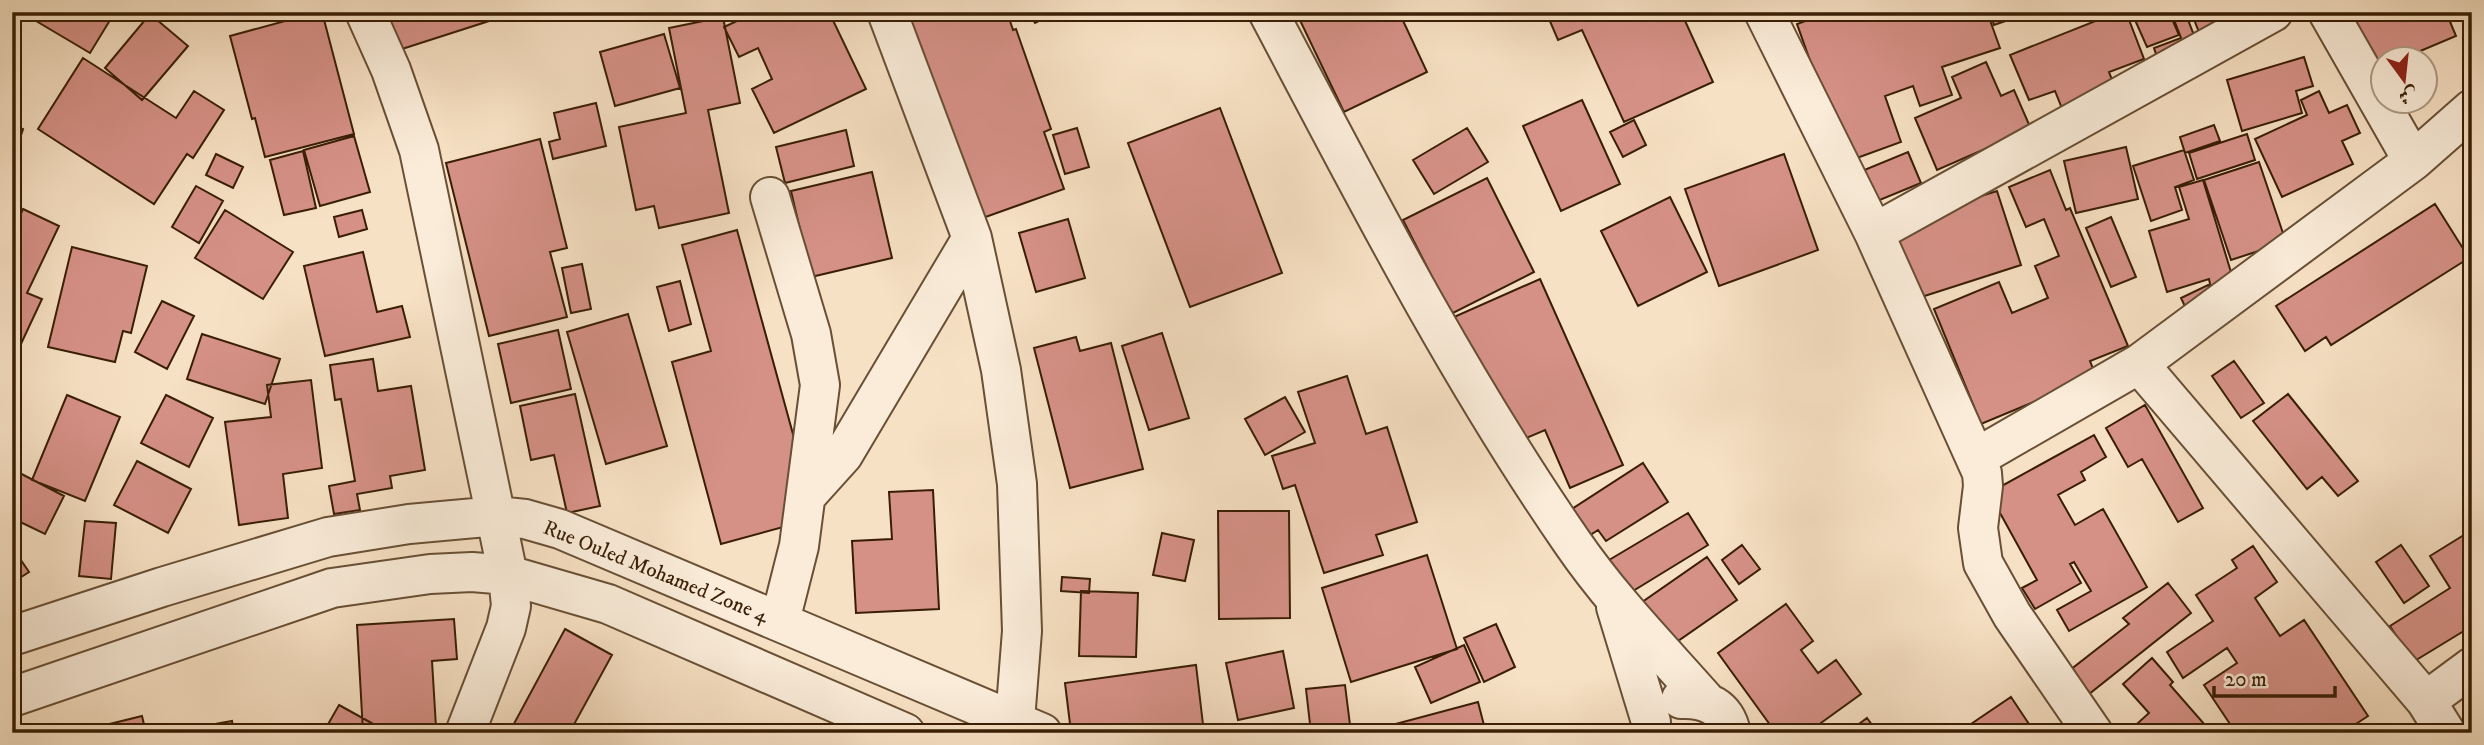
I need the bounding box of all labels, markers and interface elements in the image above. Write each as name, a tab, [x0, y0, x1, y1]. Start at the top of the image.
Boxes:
north arrow	[2368, 46, 2438, 116]
text: ش	[2396, 81, 2420, 109]
street label: Rue Ouled Mohamed Zone 4	[539, 515, 773, 629]
scale bar	[2214, 654, 2335, 698]
text: 20 m	[2225, 667, 2267, 693]

